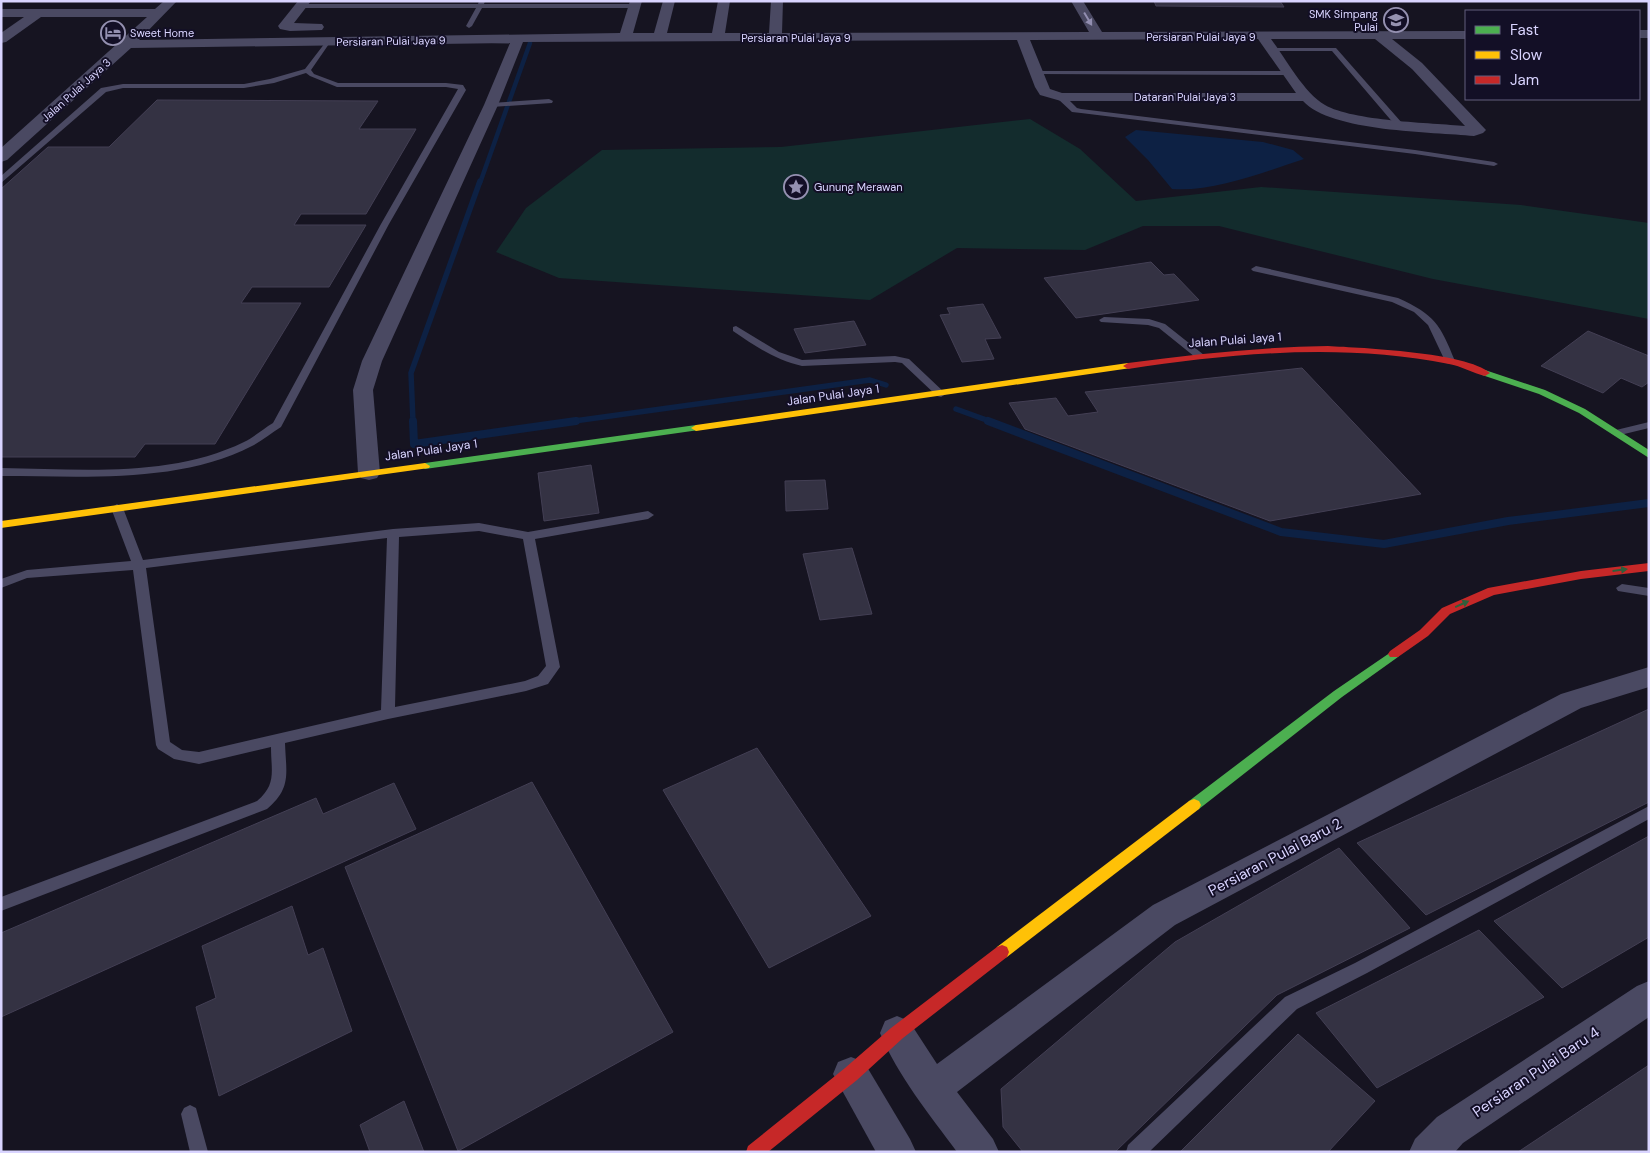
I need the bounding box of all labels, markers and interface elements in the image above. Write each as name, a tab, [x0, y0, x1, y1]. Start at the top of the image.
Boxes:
place label: SMK Simpang Pulai	[1309, 7, 1378, 34]
school or university icon: SMK Simpang Pulai	[1383, 7, 1409, 33]
legend	[1465, 10, 1640, 100]
one-way arrow	[1084, 12, 1092, 27]
hotel icon: Sweet Home	[100, 20, 126, 46]
text: Fast	[1510, 20, 1539, 40]
place label: Sweet Home	[130, 26, 194, 40]
street label: Persiaran Pulai Jaya 9	[1146, 30, 1256, 44]
street label: Persiaran Pulai Jaya 9	[741, 31, 851, 45]
street label: Persiaran Pulai Jaya 9	[336, 33, 446, 49]
text: Slow	[1510, 45, 1543, 65]
street label: Jalan Pulai Jaya 3	[38, 55, 114, 125]
text: Jam	[1510, 70, 1539, 90]
street label: Dataran Pulai Jaya 3	[1134, 90, 1236, 104]
place icon: Gunung Merawan	[783, 174, 809, 200]
place label: Gunung Merawan	[814, 180, 903, 194]
street label: Jalan Pulai Jaya 1	[1188, 329, 1282, 351]
street label: Jalan Pulai Jaya 1	[786, 381, 880, 409]
street label: Jalan Pulai Jaya 1	[384, 436, 478, 464]
one-way arrow	[1612, 566, 1628, 574]
one-way arrow	[1455, 599, 1469, 607]
street label: Persiaran Pulai Baru 2	[1205, 813, 1345, 901]
street label: Persiaran Pulai Baru 4	[1469, 1022, 1603, 1122]

